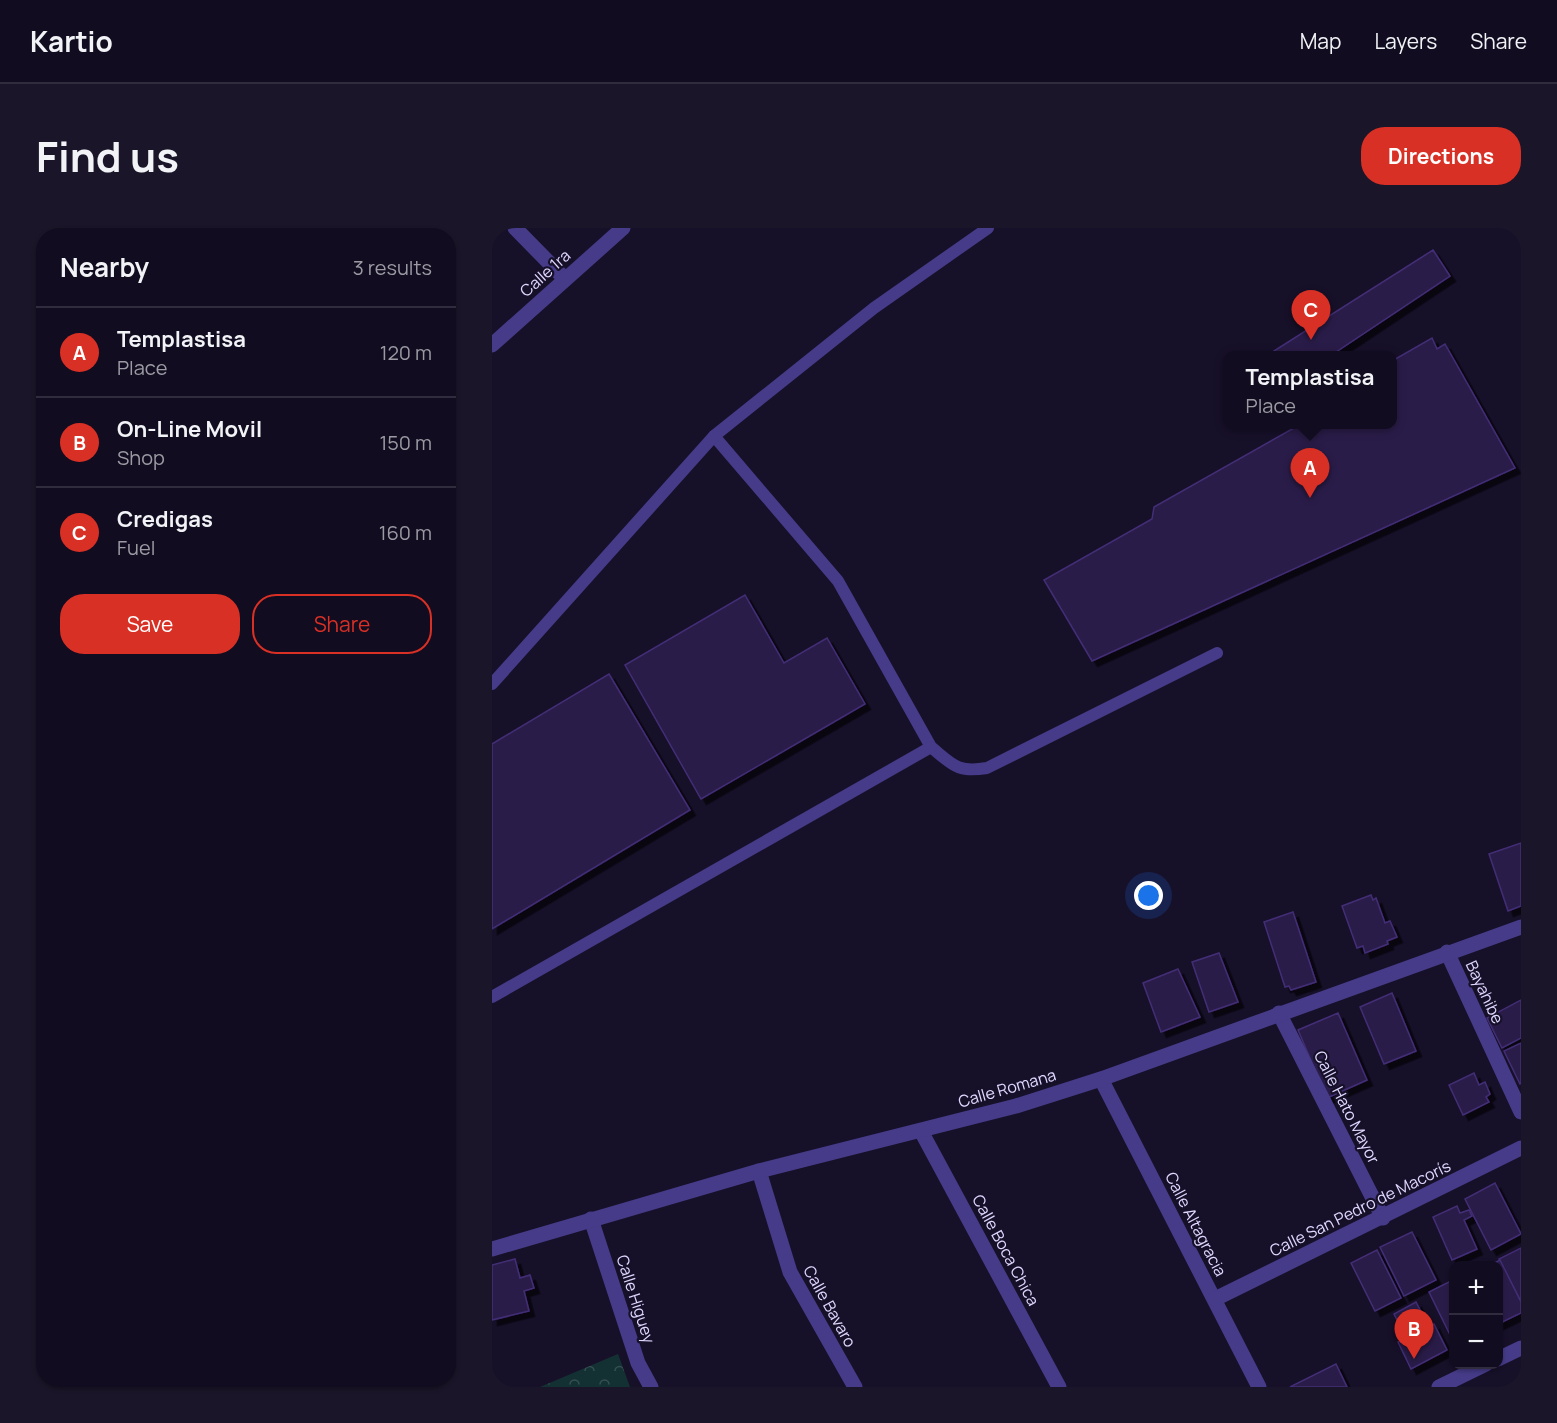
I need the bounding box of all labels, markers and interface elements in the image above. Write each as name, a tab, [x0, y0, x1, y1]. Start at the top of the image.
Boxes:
text: Kartio	[30, 22, 113, 60]
text: Map	[1300, 27, 1341, 55]
text: Layers	[1374, 27, 1437, 55]
text: Share	[1470, 27, 1527, 55]
text: Find us	[36, 127, 179, 185]
button: Directions	[1361, 127, 1521, 185]
street label: Calle 1ra	[515, 244, 575, 302]
text: Nearby	[60, 249, 149, 285]
text: 3 results	[353, 254, 432, 281]
pin: C	[1292, 291, 1330, 340]
text: Templastisa	[117, 324, 246, 354]
text: A	[73, 339, 86, 366]
text: 120 m	[380, 339, 432, 366]
popup	[1223, 351, 1397, 429]
text: Place	[117, 354, 167, 381]
text: Templastisa	[1246, 362, 1374, 392]
text: Place	[1246, 392, 1296, 419]
text: On-Line Movil	[117, 414, 262, 444]
text: B	[73, 429, 86, 456]
text: 150 m	[379, 429, 432, 456]
text: Shop	[117, 444, 165, 471]
pin: A	[1290, 448, 1330, 498]
text: Credigas	[117, 504, 213, 534]
text: C	[72, 519, 87, 546]
text: 160 m	[379, 519, 432, 546]
text: Fuel	[117, 534, 155, 561]
button: Save	[60, 594, 240, 654]
button: Share	[252, 594, 432, 654]
your location	[1134, 881, 1163, 910]
street label: Bayahibe	[1461, 957, 1509, 1027]
street label: Calle Hato Mayor	[1309, 1047, 1385, 1168]
street label: Calle Romana	[956, 1064, 1058, 1112]
street label: Calle San Pedro de Macorís	[1266, 1155, 1454, 1261]
street label: Calle Altagracia	[1160, 1168, 1232, 1280]
street label: Calle Boca Chica	[967, 1191, 1045, 1309]
street label: Calle Higuey	[611, 1252, 661, 1347]
street label: Calle Bavaro	[798, 1261, 862, 1351]
map controls	[1449, 1261, 1503, 1369]
button: +	[1449, 1261, 1503, 1315]
pin: B	[1394, 1310, 1434, 1359]
button: −	[1449, 1315, 1503, 1369]

